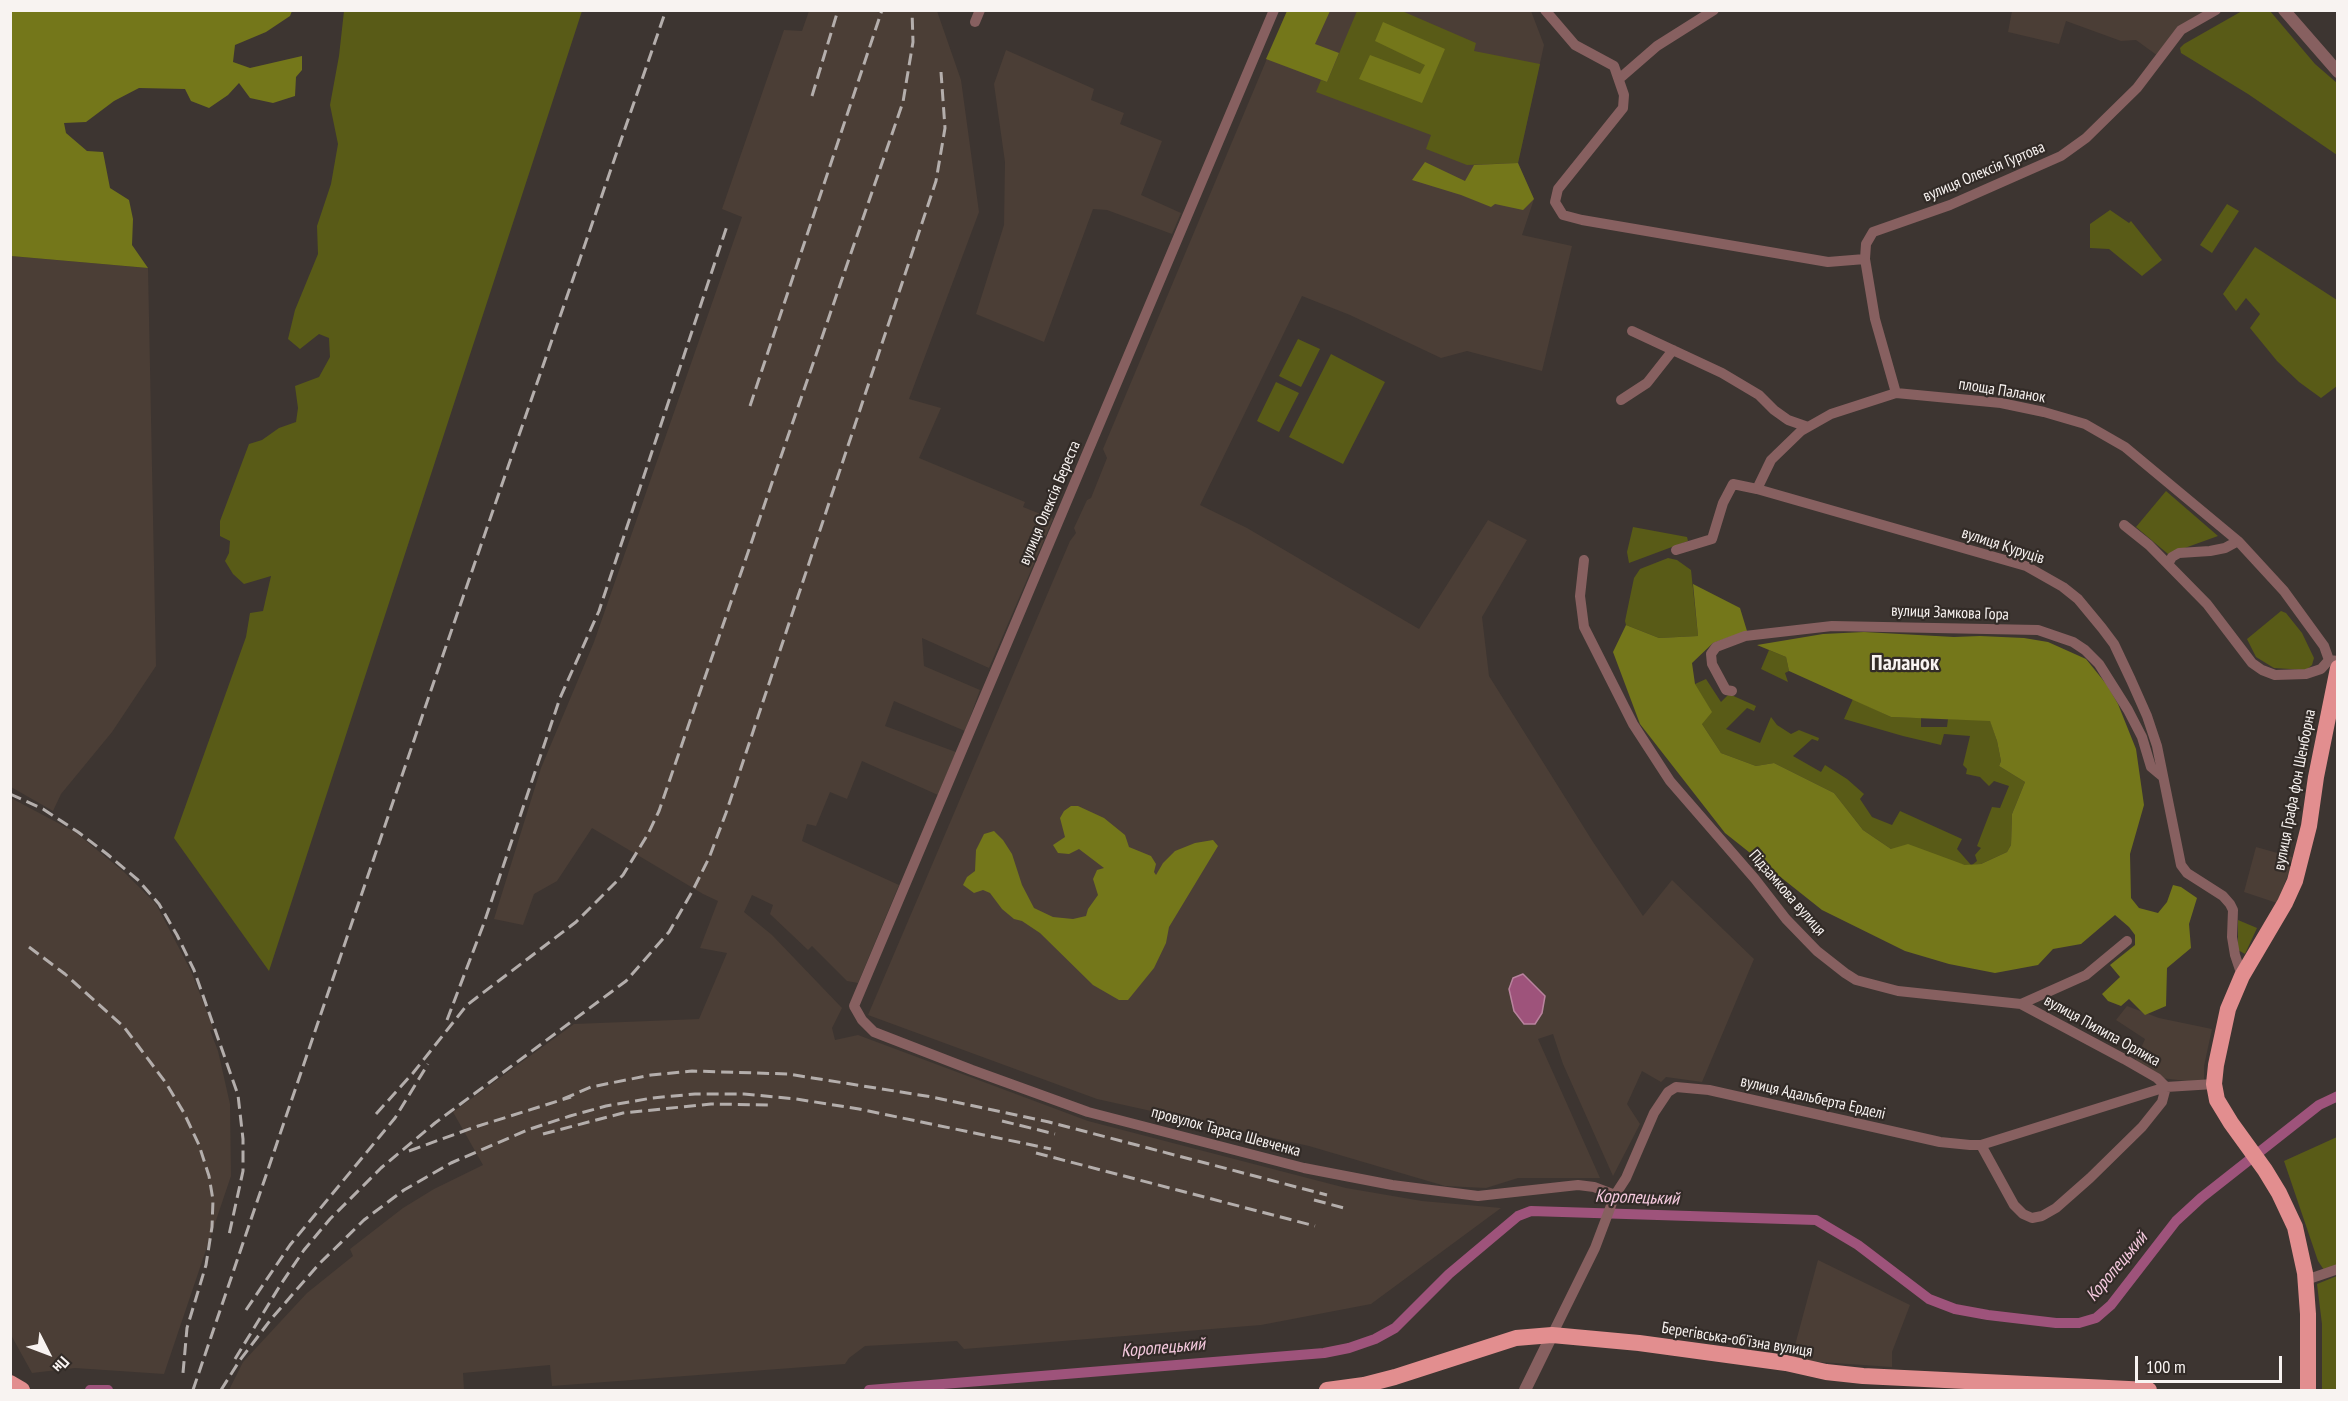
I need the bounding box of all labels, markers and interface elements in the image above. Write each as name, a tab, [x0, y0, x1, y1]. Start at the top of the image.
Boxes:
street label: вулиця Олексія Гуртова	[1920, 138, 2048, 206]
street label: площа Паланок	[1957, 375, 2047, 407]
street label: вулиця Олексія Береста	[1015, 438, 1085, 568]
street label: вулиця Куруців	[1959, 524, 2047, 568]
street label: вулиця Замкова Гора	[1891, 601, 2009, 625]
district label: Паланок	[1871, 651, 1939, 677]
street label: вулиця Графа фон Шенборна	[2270, 708, 2320, 872]
street label: Підзамкова вулиця	[1744, 846, 1830, 940]
street label: вулиця Пилипа Орлика	[2041, 991, 2163, 1071]
street label: вулиця Адальберта Ерделі	[1739, 1072, 1887, 1124]
street label: провулок Тараса Шевченка	[1149, 1103, 1303, 1161]
water label: Коропецький	[1595, 1186, 1679, 1210]
water label: Коропецький	[2082, 1228, 2152, 1306]
street label: Берегівська-обʼїзна вулиця	[1660, 1319, 1814, 1361]
north arrow	[18, 1323, 78, 1383]
water label: Коропецький	[1120, 1334, 1206, 1362]
scale bar	[2138, 1344, 2285, 1382]
text: Пн	[49, 1353, 74, 1377]
text: 100 m	[2146, 1355, 2186, 1378]

